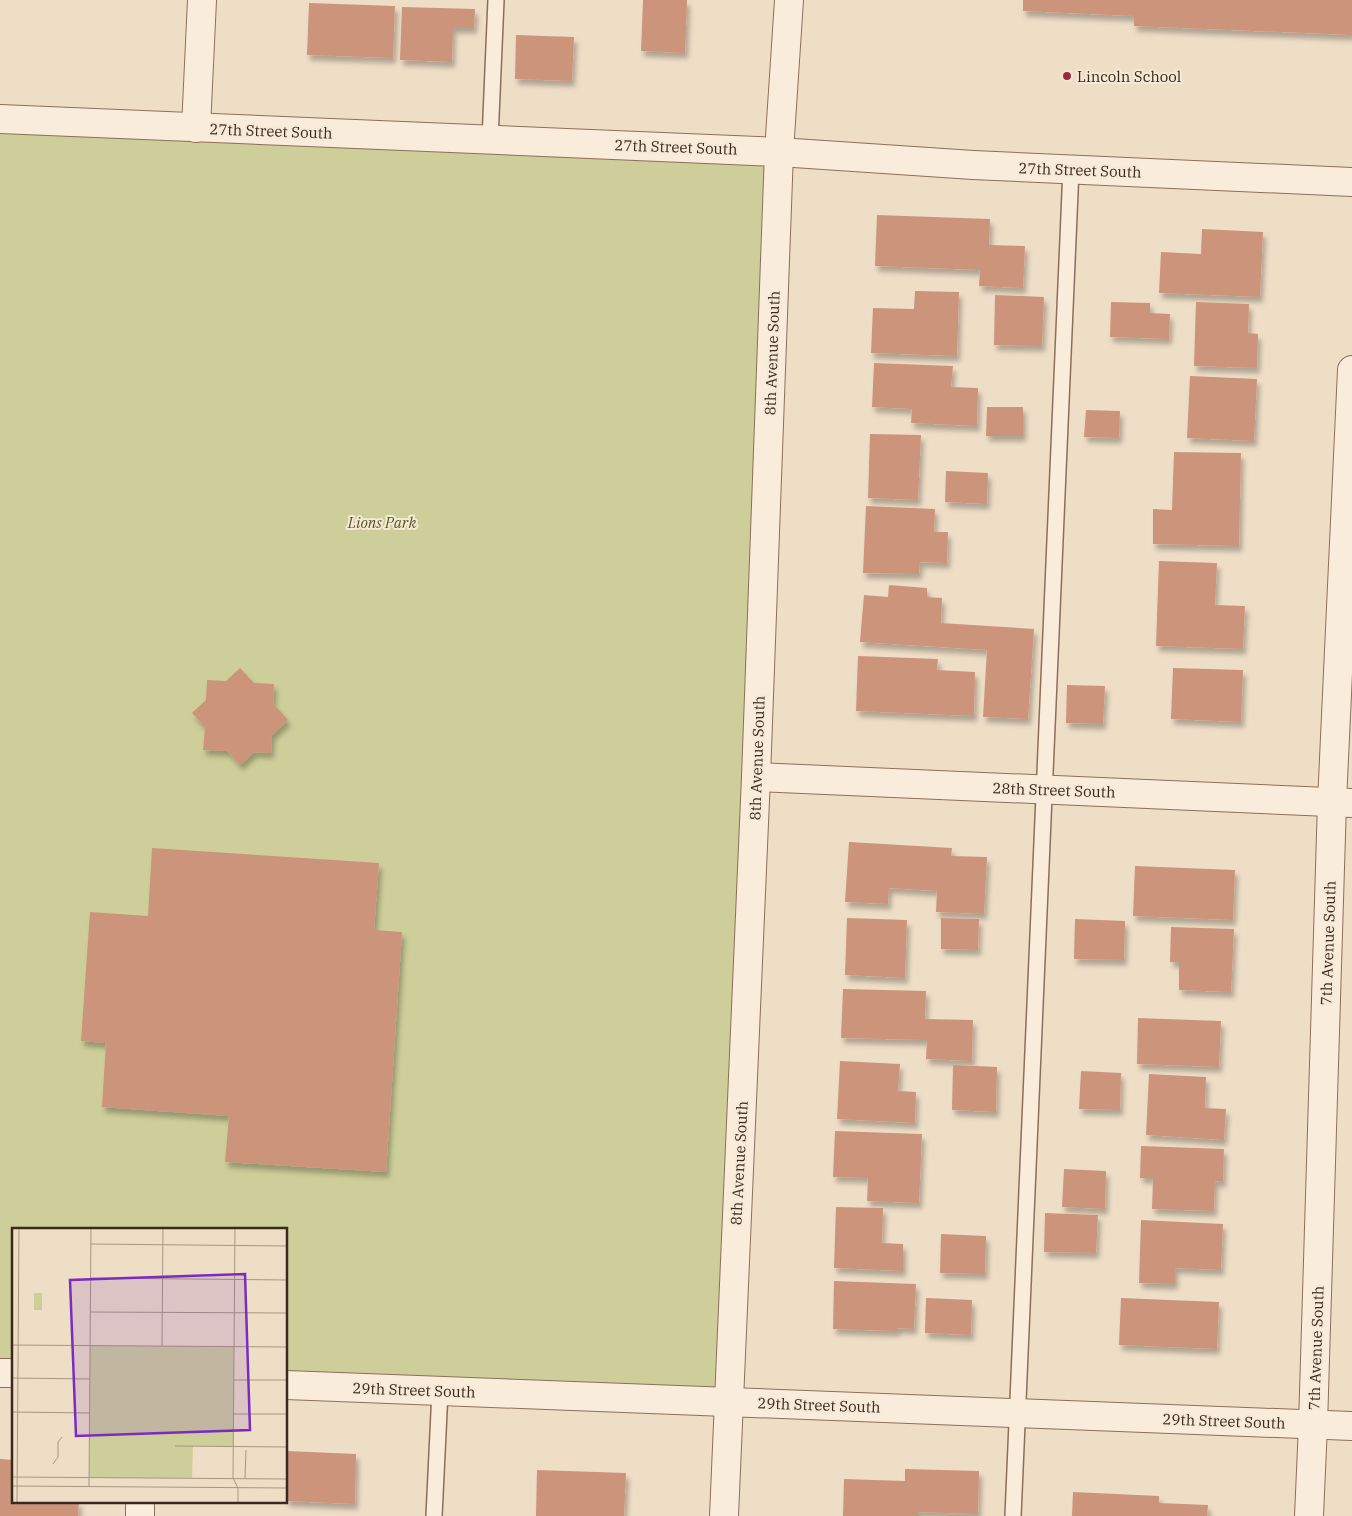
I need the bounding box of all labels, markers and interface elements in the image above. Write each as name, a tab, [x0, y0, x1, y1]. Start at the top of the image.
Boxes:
place label: Lincoln School	[1077, 67, 1181, 86]
marker: Lincoln School	[1061, 70, 1073, 82]
street label: 27th Street South	[209, 119, 333, 143]
street label: 27th Street South	[614, 135, 738, 159]
street label: 27th Street South	[1018, 158, 1142, 182]
street label: 8th Avenue South	[760, 290, 784, 416]
park label: Lions Park	[347, 513, 416, 532]
street label: 8th Avenue South	[745, 695, 769, 821]
street label: 28th Street South	[992, 778, 1116, 802]
street label: 7th Avenue South	[1316, 880, 1340, 1006]
street label: 8th Avenue South	[726, 1100, 752, 1226]
inset map	[12, 1228, 288, 1504]
street label: 7th Avenue South	[1304, 1285, 1328, 1411]
street label: 29th Street South	[352, 1378, 476, 1402]
street label: 29th Street South	[757, 1393, 881, 1417]
street label: 29th Street South	[1162, 1409, 1286, 1433]

